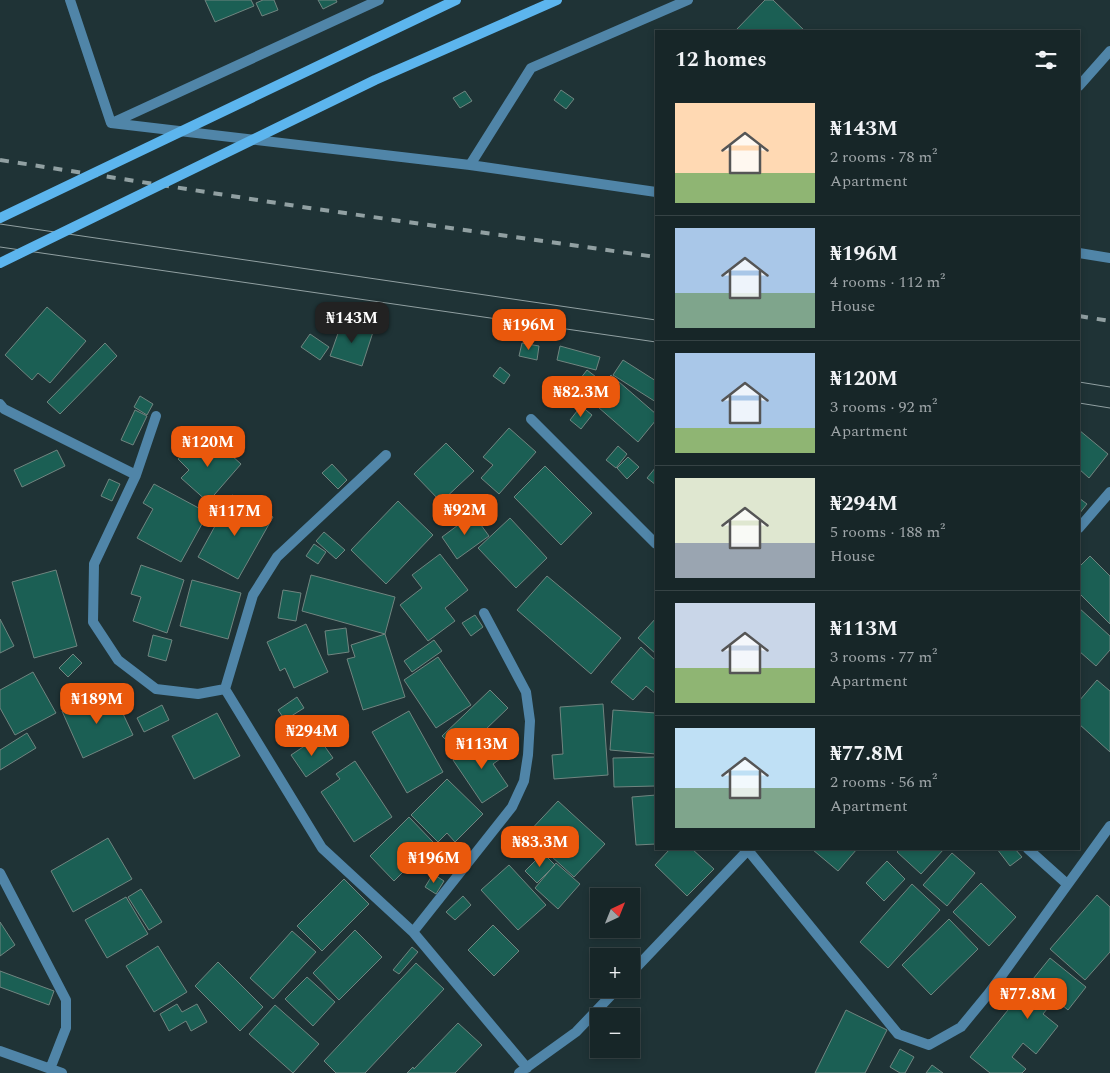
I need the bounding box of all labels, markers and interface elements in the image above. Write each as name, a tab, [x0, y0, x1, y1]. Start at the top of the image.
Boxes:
text: 12 homes	[675, 44, 767, 76]
icon: filters	[1032, 46, 1060, 74]
text: ₦143M	[830, 113, 898, 145]
icon: home	[715, 123, 775, 183]
text: 2 rooms · 78 m²	[830, 145, 937, 169]
text: Apartment	[830, 169, 908, 193]
text: ₦196M	[830, 238, 898, 270]
icon: home	[715, 248, 775, 308]
text: 4 rooms · 112 m²	[830, 270, 945, 294]
text: House	[830, 294, 875, 318]
pin: ₦143M	[317, 302, 387, 344]
text: ₦143M	[326, 306, 378, 330]
pin: ₦196M	[494, 308, 564, 351]
text: ₦196M	[503, 313, 555, 337]
text: ₦120M	[830, 363, 898, 395]
icon: home	[715, 373, 775, 433]
pin: ₦82.3M	[540, 376, 622, 418]
text: ₦82.3M	[553, 380, 609, 404]
text: 3 rooms · 92 m²	[830, 395, 937, 419]
text: Apartment	[830, 419, 908, 443]
pin: ₦120M	[173, 426, 243, 468]
text: ₦120M	[182, 430, 234, 454]
text: ₦294M	[830, 488, 898, 520]
pin: ₦117M	[200, 494, 270, 537]
pin: ₦92M	[435, 494, 495, 536]
text: ₦92M	[444, 498, 486, 522]
icon: home	[715, 498, 775, 558]
text: ₦117M	[209, 499, 261, 523]
text: 5 rooms · 188 m²	[830, 520, 945, 544]
text: House	[830, 544, 875, 568]
text: ₦113M	[830, 613, 898, 645]
icon: home	[715, 623, 775, 683]
text: 3 rooms · 77 m²	[830, 645, 937, 669]
text: Apartment	[830, 669, 908, 693]
pin: ₦189M	[62, 682, 132, 725]
text: ₦189M	[71, 687, 123, 711]
pin: ₦294M	[277, 714, 347, 757]
text: ₦294M	[286, 719, 338, 743]
pin: ₦113M	[447, 728, 517, 770]
text: ₦113M	[456, 732, 508, 756]
text: ₦77.8M	[830, 738, 904, 770]
icon: home	[715, 748, 775, 808]
text: 2 rooms · 56 m²	[830, 770, 937, 794]
text: Apartment	[830, 794, 908, 818]
pin: ₦83.3M	[499, 826, 581, 868]
text: ₦83.3M	[512, 830, 568, 854]
pin: ₦196M	[399, 842, 469, 884]
text: ₦196M	[408, 846, 460, 870]
north arrow	[590, 888, 640, 938]
map controls	[590, 888, 640, 1058]
button: +	[590, 948, 640, 998]
pin: ₦77.8M	[987, 978, 1069, 1020]
text: ₦77.8M	[1000, 982, 1056, 1006]
button: −	[590, 1008, 640, 1058]

